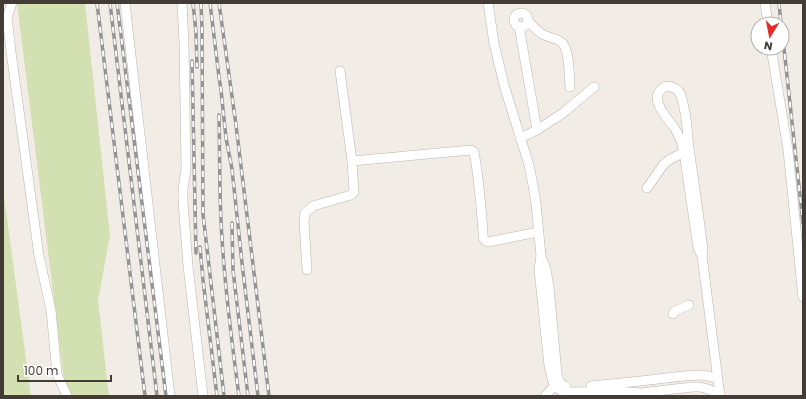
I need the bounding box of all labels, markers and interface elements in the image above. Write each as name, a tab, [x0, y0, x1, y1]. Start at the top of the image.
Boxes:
north arrow	[750, 16, 790, 56]
text: N	[763, 37, 774, 54]
scale bar	[18, 357, 111, 383]
text: 100 m	[24, 362, 58, 379]

